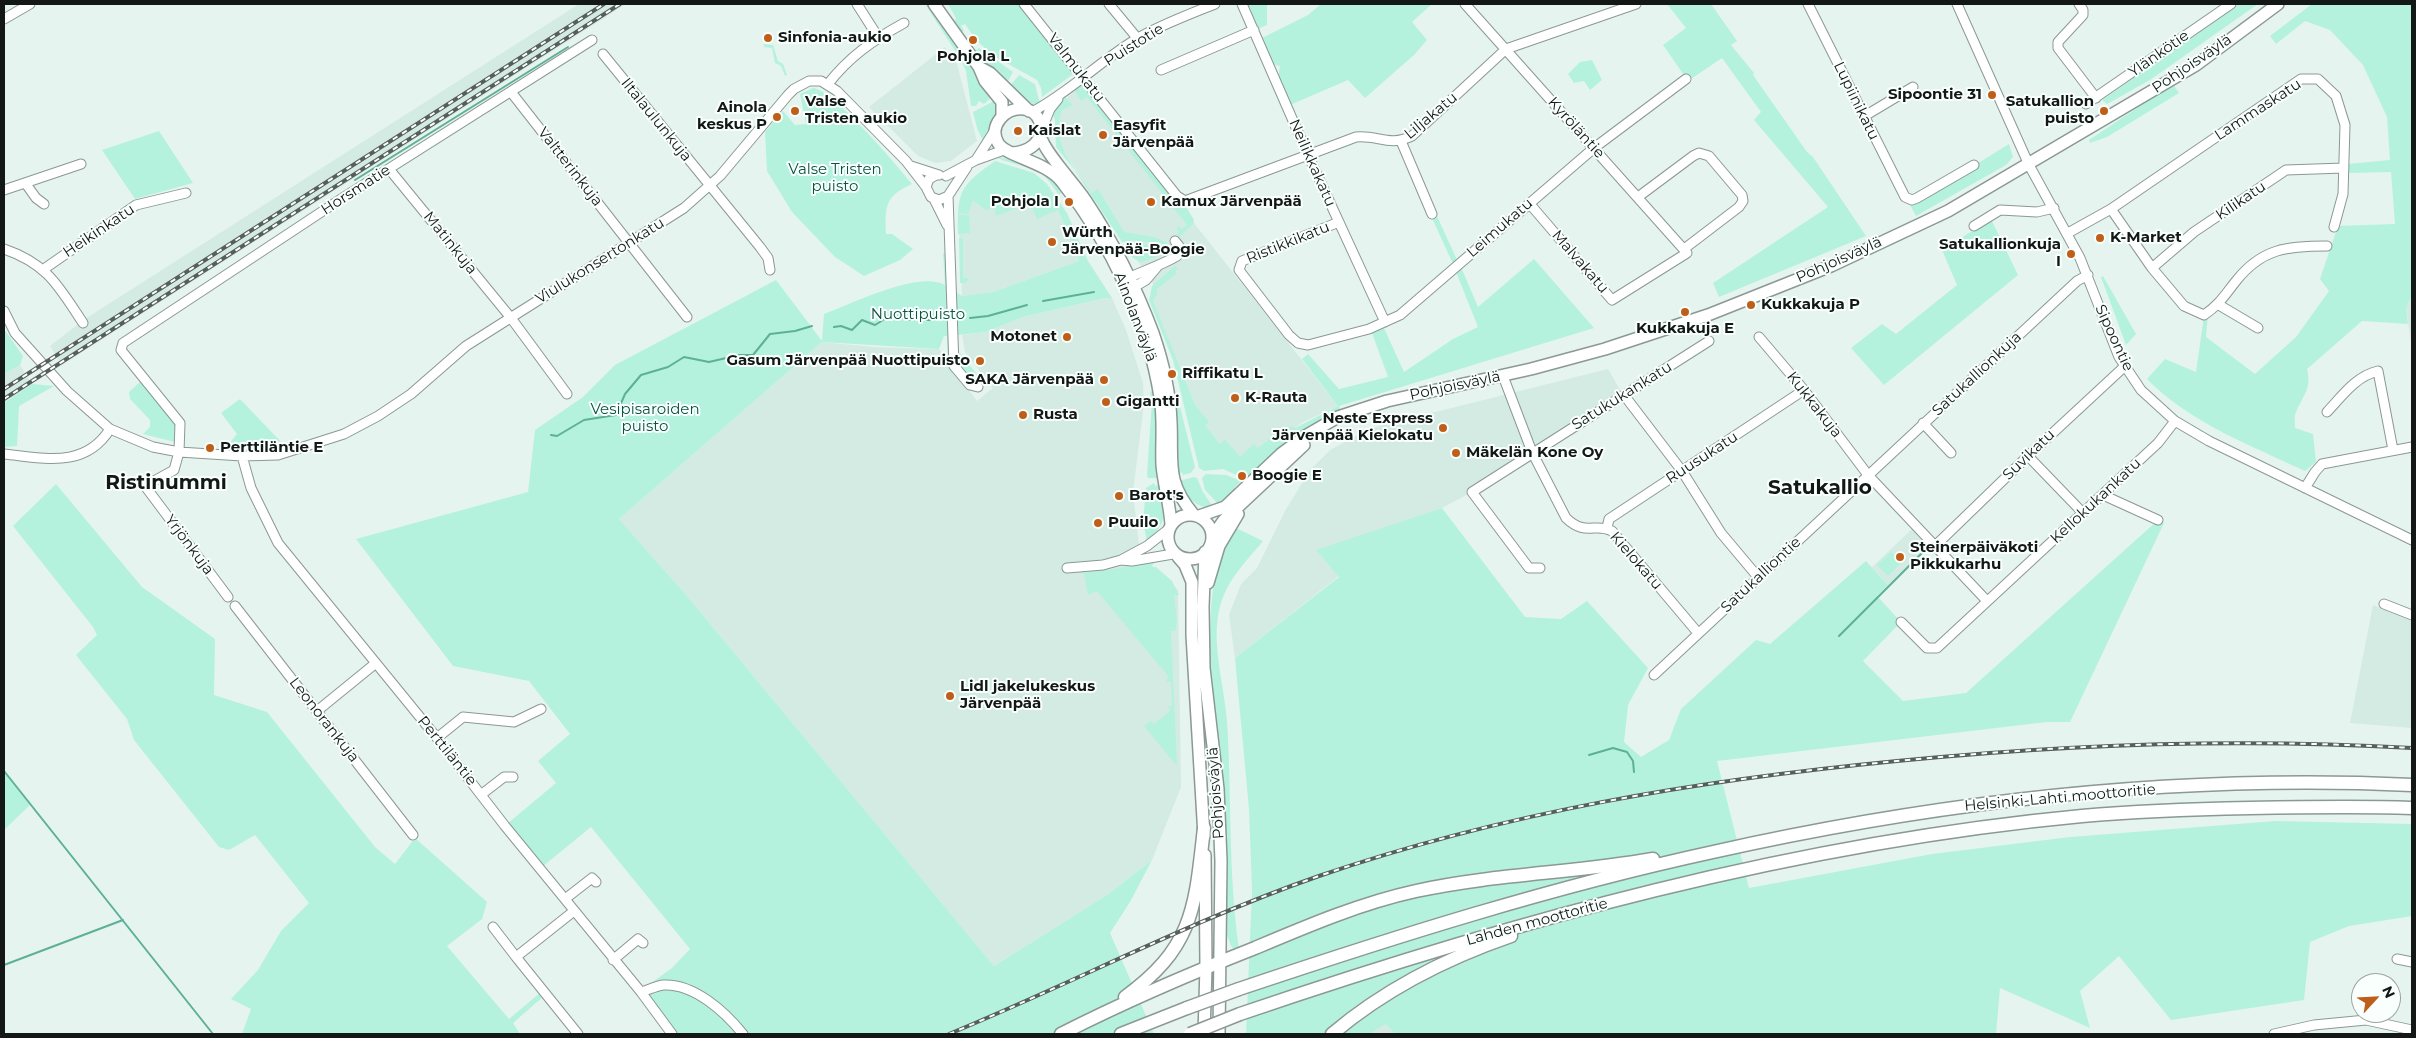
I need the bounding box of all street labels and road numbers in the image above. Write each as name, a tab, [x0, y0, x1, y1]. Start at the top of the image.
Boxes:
street label: Puistotie	[1101, 20, 1167, 70]
street label: Ylänkötie	[2125, 27, 2193, 81]
street label: Valmukatu	[1044, 30, 1108, 106]
street label: Pohjoisväylä	[2149, 31, 2235, 97]
street label: Lupiinikatu	[1829, 59, 1883, 143]
street label: Iltalaulunkuja	[617, 75, 695, 165]
street label: Lammaskatu	[2211, 75, 2305, 145]
street label: Liljakatu	[1401, 89, 1461, 143]
street label: Kyröläntie	[1544, 94, 1608, 162]
street label: Neilikkakatu	[1285, 116, 1339, 210]
street label: Valtterinkuja	[534, 124, 606, 210]
street label: Horsmatie	[318, 161, 394, 219]
street label: Kilikatu	[2213, 178, 2269, 224]
street label: Leimukatu	[1463, 194, 1537, 262]
street label: Heikinkatu	[60, 201, 138, 261]
street label: Matinkuja	[419, 208, 481, 278]
street label: Viulukonsertonkatu	[532, 214, 668, 308]
street label: Ristikkikatu	[1244, 218, 1332, 268]
street label: Malvakatu	[1548, 227, 1612, 297]
street label: Pohjoisväylä	[1793, 233, 1885, 287]
street label: Ainolanväylä	[1110, 270, 1160, 364]
street label: Sipoontie	[2091, 302, 2137, 374]
street label: Satukallionkuja	[1929, 328, 2025, 420]
street label: Satukukankatu	[1569, 358, 1675, 434]
street label: Pohjoisväylä	[1408, 368, 1502, 404]
street label: Kukkakuja	[1783, 368, 1845, 442]
street label: Suvikatu	[1999, 426, 2059, 484]
street label: Ruusukatu	[1663, 428, 1741, 488]
street label: Kellokukankatu	[2047, 454, 2145, 548]
street label: Yrjönkuja	[161, 511, 217, 579]
street label: Kielokatu	[1606, 528, 1666, 594]
street label: Satukalliontie	[1717, 533, 1805, 617]
street label: Leonorankuja	[285, 674, 363, 766]
street label: Perttiläntie	[414, 713, 480, 789]
street label: Pohjoisväylä	[1204, 746, 1228, 840]
street label: Helsinki-Lahti moottoritie	[1963, 781, 2157, 815]
street label: Lahden moottoritie	[1464, 894, 1610, 950]

